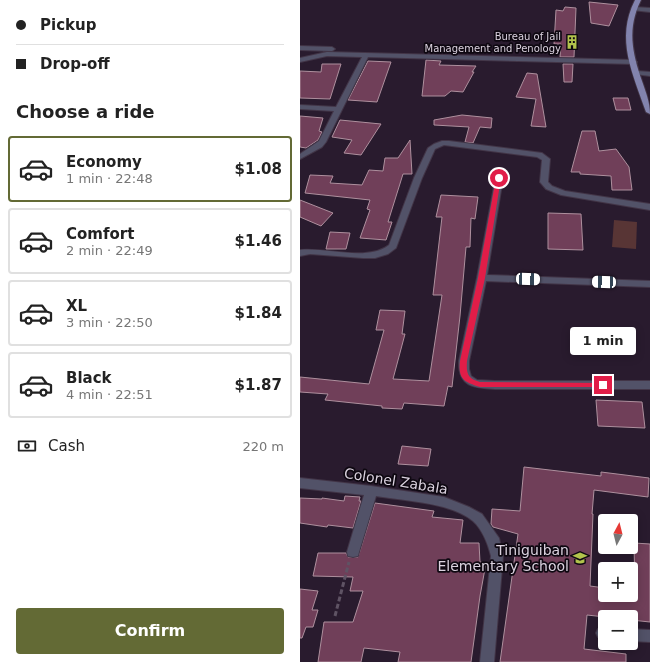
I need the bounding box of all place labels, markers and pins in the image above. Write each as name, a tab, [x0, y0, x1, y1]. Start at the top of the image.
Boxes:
place label: Bureau of Jail Management and Penology	[425, 31, 561, 54]
building icon: Bureau of Jail Management and Penology	[564, 34, 580, 50]
place label: Tiniguiban Elementary School	[437, 542, 569, 574]
school or university icon: Tiniguiban Elementary School	[572, 550, 588, 566]

